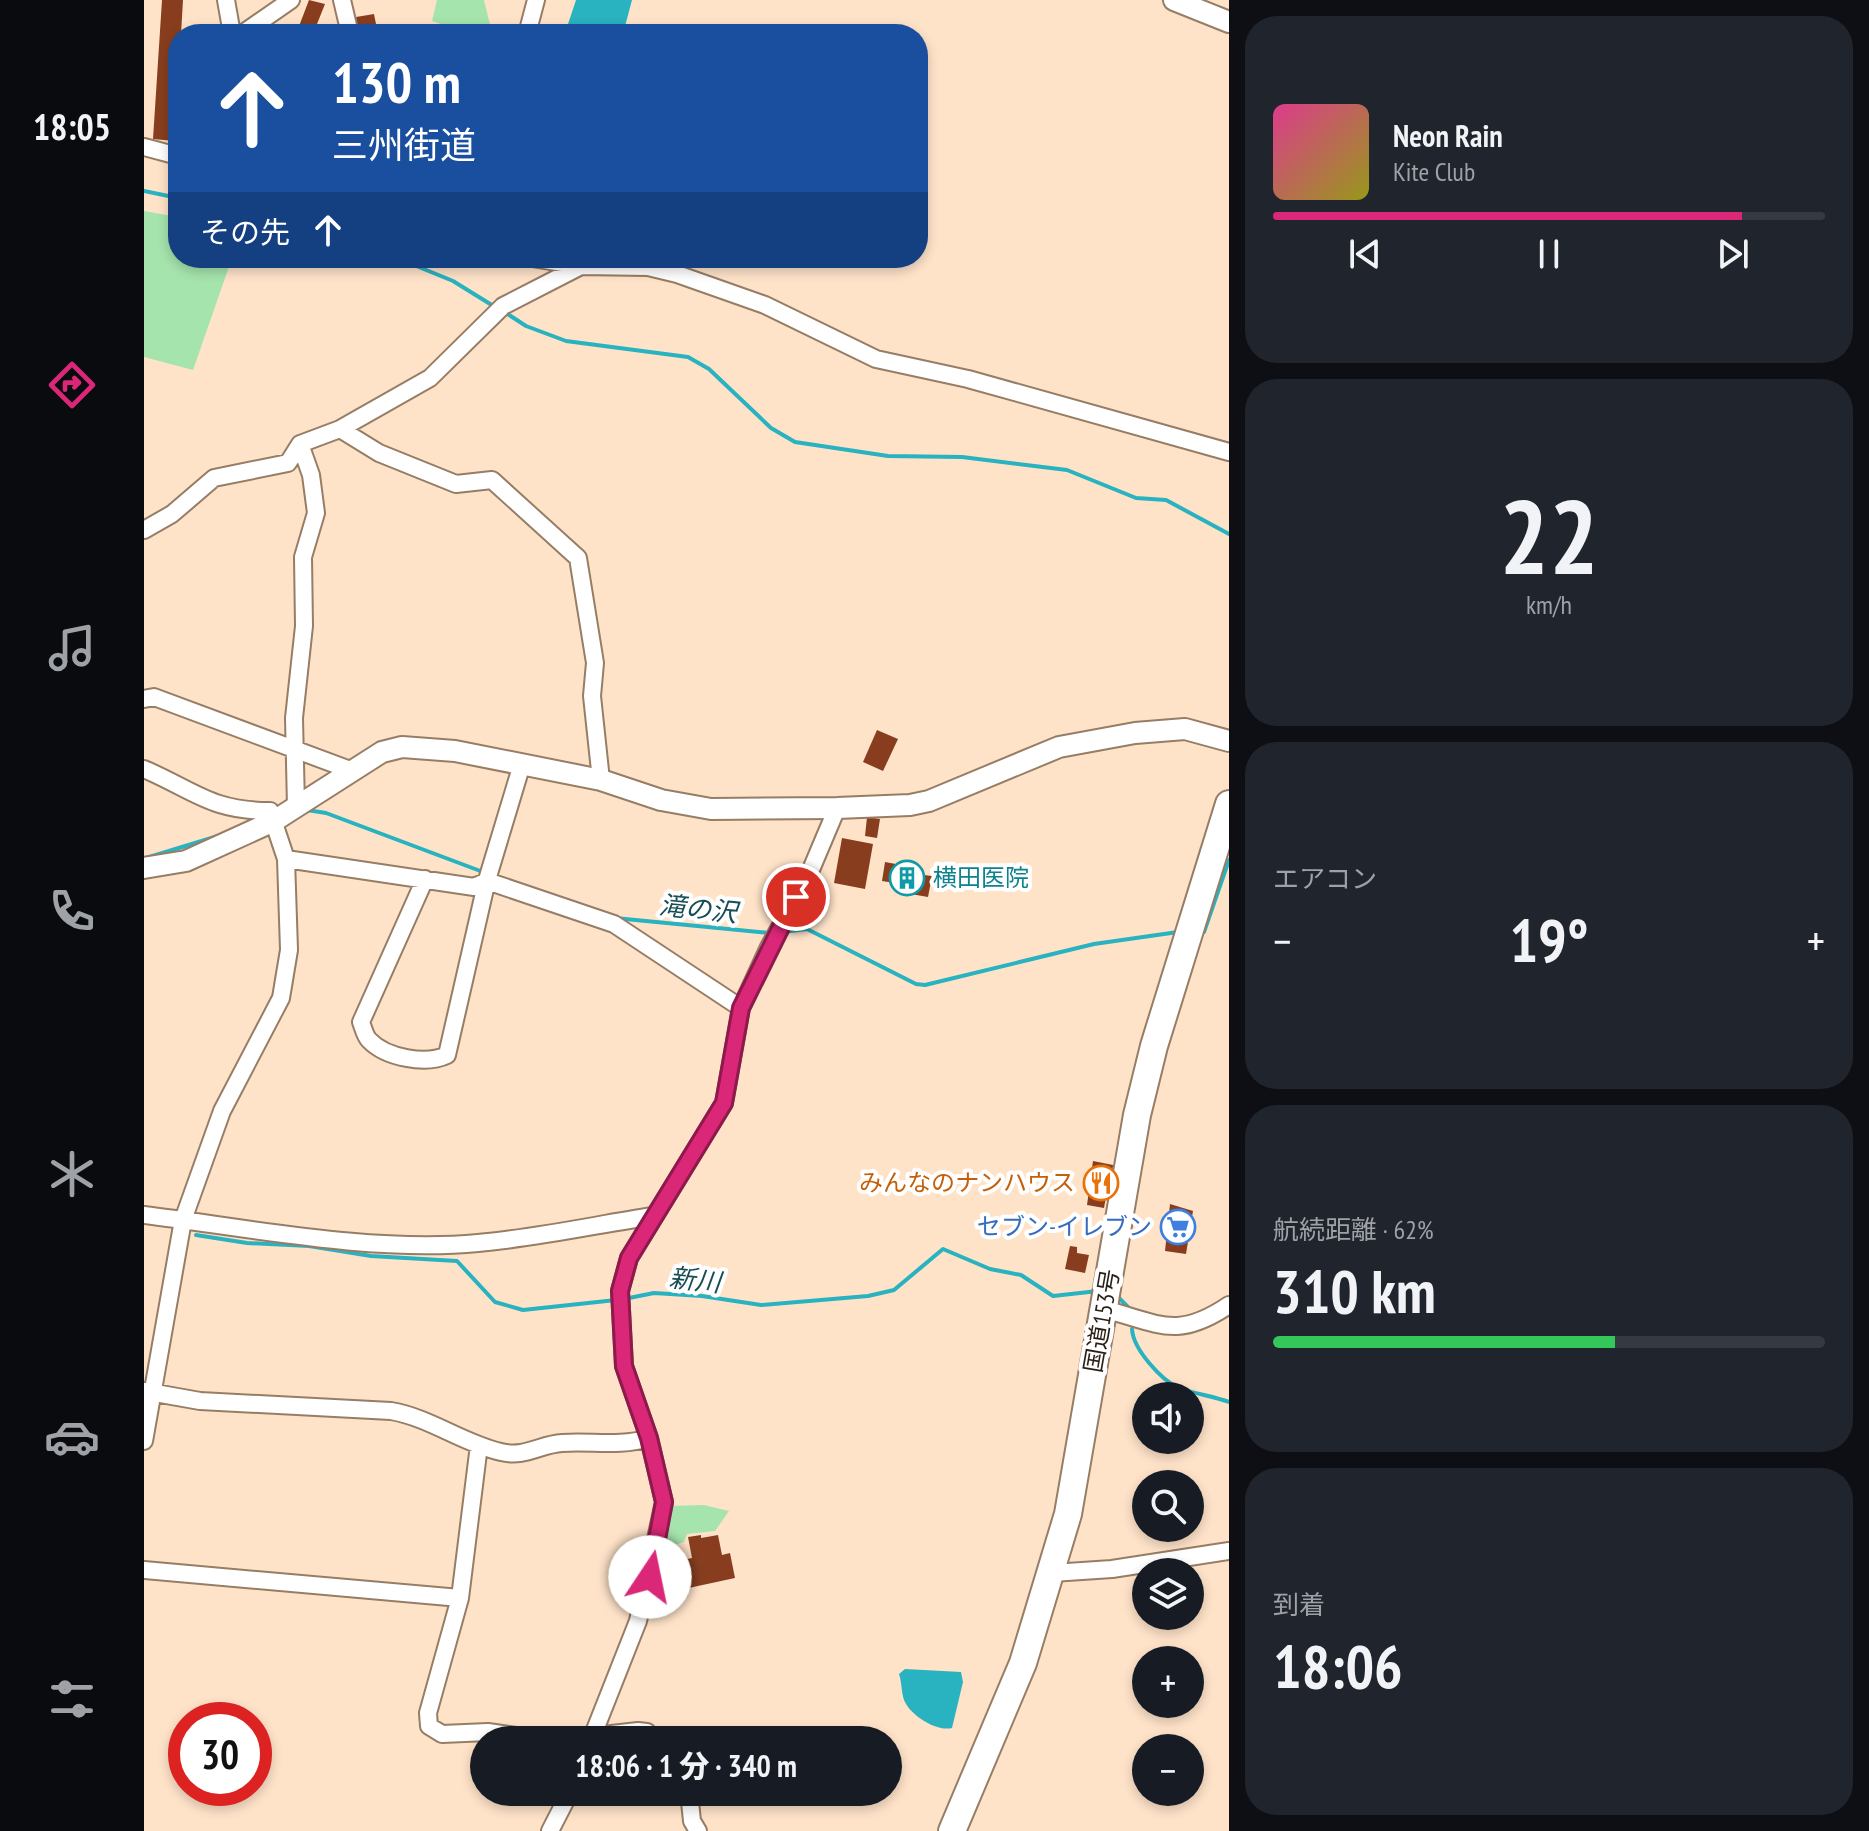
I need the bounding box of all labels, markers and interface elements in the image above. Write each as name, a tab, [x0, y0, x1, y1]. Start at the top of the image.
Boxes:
text: 130 m	[332, 46, 461, 118]
icon: ahead	[200, 56, 304, 160]
text: 18:05	[33, 103, 111, 150]
text: Neon Rain	[1393, 116, 1503, 155]
text: 三州街道	[332, 121, 476, 168]
text: Kite Club	[1393, 155, 1475, 188]
icon: ahead	[306, 208, 350, 252]
text: その先	[200, 212, 290, 251]
icon: previous	[1343, 232, 1387, 276]
icon: pause	[1527, 232, 1571, 276]
icon: next	[1711, 232, 1755, 276]
icon: directions	[44, 357, 100, 413]
text: 22	[1499, 468, 1599, 603]
text: km/h	[1526, 588, 1572, 621]
icon: music	[44, 620, 100, 676]
building icon: 横田医院	[888, 859, 926, 897]
place label: 横田医院	[933, 862, 1029, 893]
text: エアコン	[1273, 862, 1377, 895]
pin	[762, 863, 830, 931]
icon: arrive	[774, 875, 818, 919]
icon: phone	[44, 883, 100, 939]
water label: 滝の沢	[658, 888, 742, 929]
text: 19°	[1509, 901, 1589, 979]
text: −	[1273, 912, 1291, 969]
text: +	[1807, 912, 1825, 969]
icon: climate	[44, 1146, 100, 1202]
restaurant icon: みんなのナンハウス	[1082, 1164, 1120, 1202]
place label: みんなのナンハウス	[859, 1167, 1075, 1198]
supermarket icon: セブン-イレブン	[1159, 1208, 1197, 1246]
place label: セブン-イレブン	[977, 1211, 1152, 1242]
text: 航続距離 · 62%	[1273, 1213, 1434, 1246]
text: 310 km	[1273, 1252, 1436, 1330]
water label: 新川	[667, 1260, 726, 1299]
street label: 国道153号	[1077, 1267, 1126, 1375]
map controls	[1132, 1382, 1204, 1806]
button: sound	[1132, 1382, 1204, 1454]
icon: car	[44, 1409, 100, 1465]
button: search	[1132, 1470, 1204, 1542]
position arrow	[608, 1535, 692, 1619]
button: layers	[1132, 1558, 1204, 1630]
text: 到着	[1273, 1588, 1325, 1621]
text: 18:06	[1273, 1627, 1403, 1705]
button: +	[1132, 1646, 1204, 1718]
icon: filters	[44, 1671, 100, 1727]
speed limit sign: 30	[168, 1702, 272, 1806]
button: −	[1132, 1734, 1204, 1806]
text: 18:06 · 1 分 · 340 m	[575, 1746, 797, 1785]

